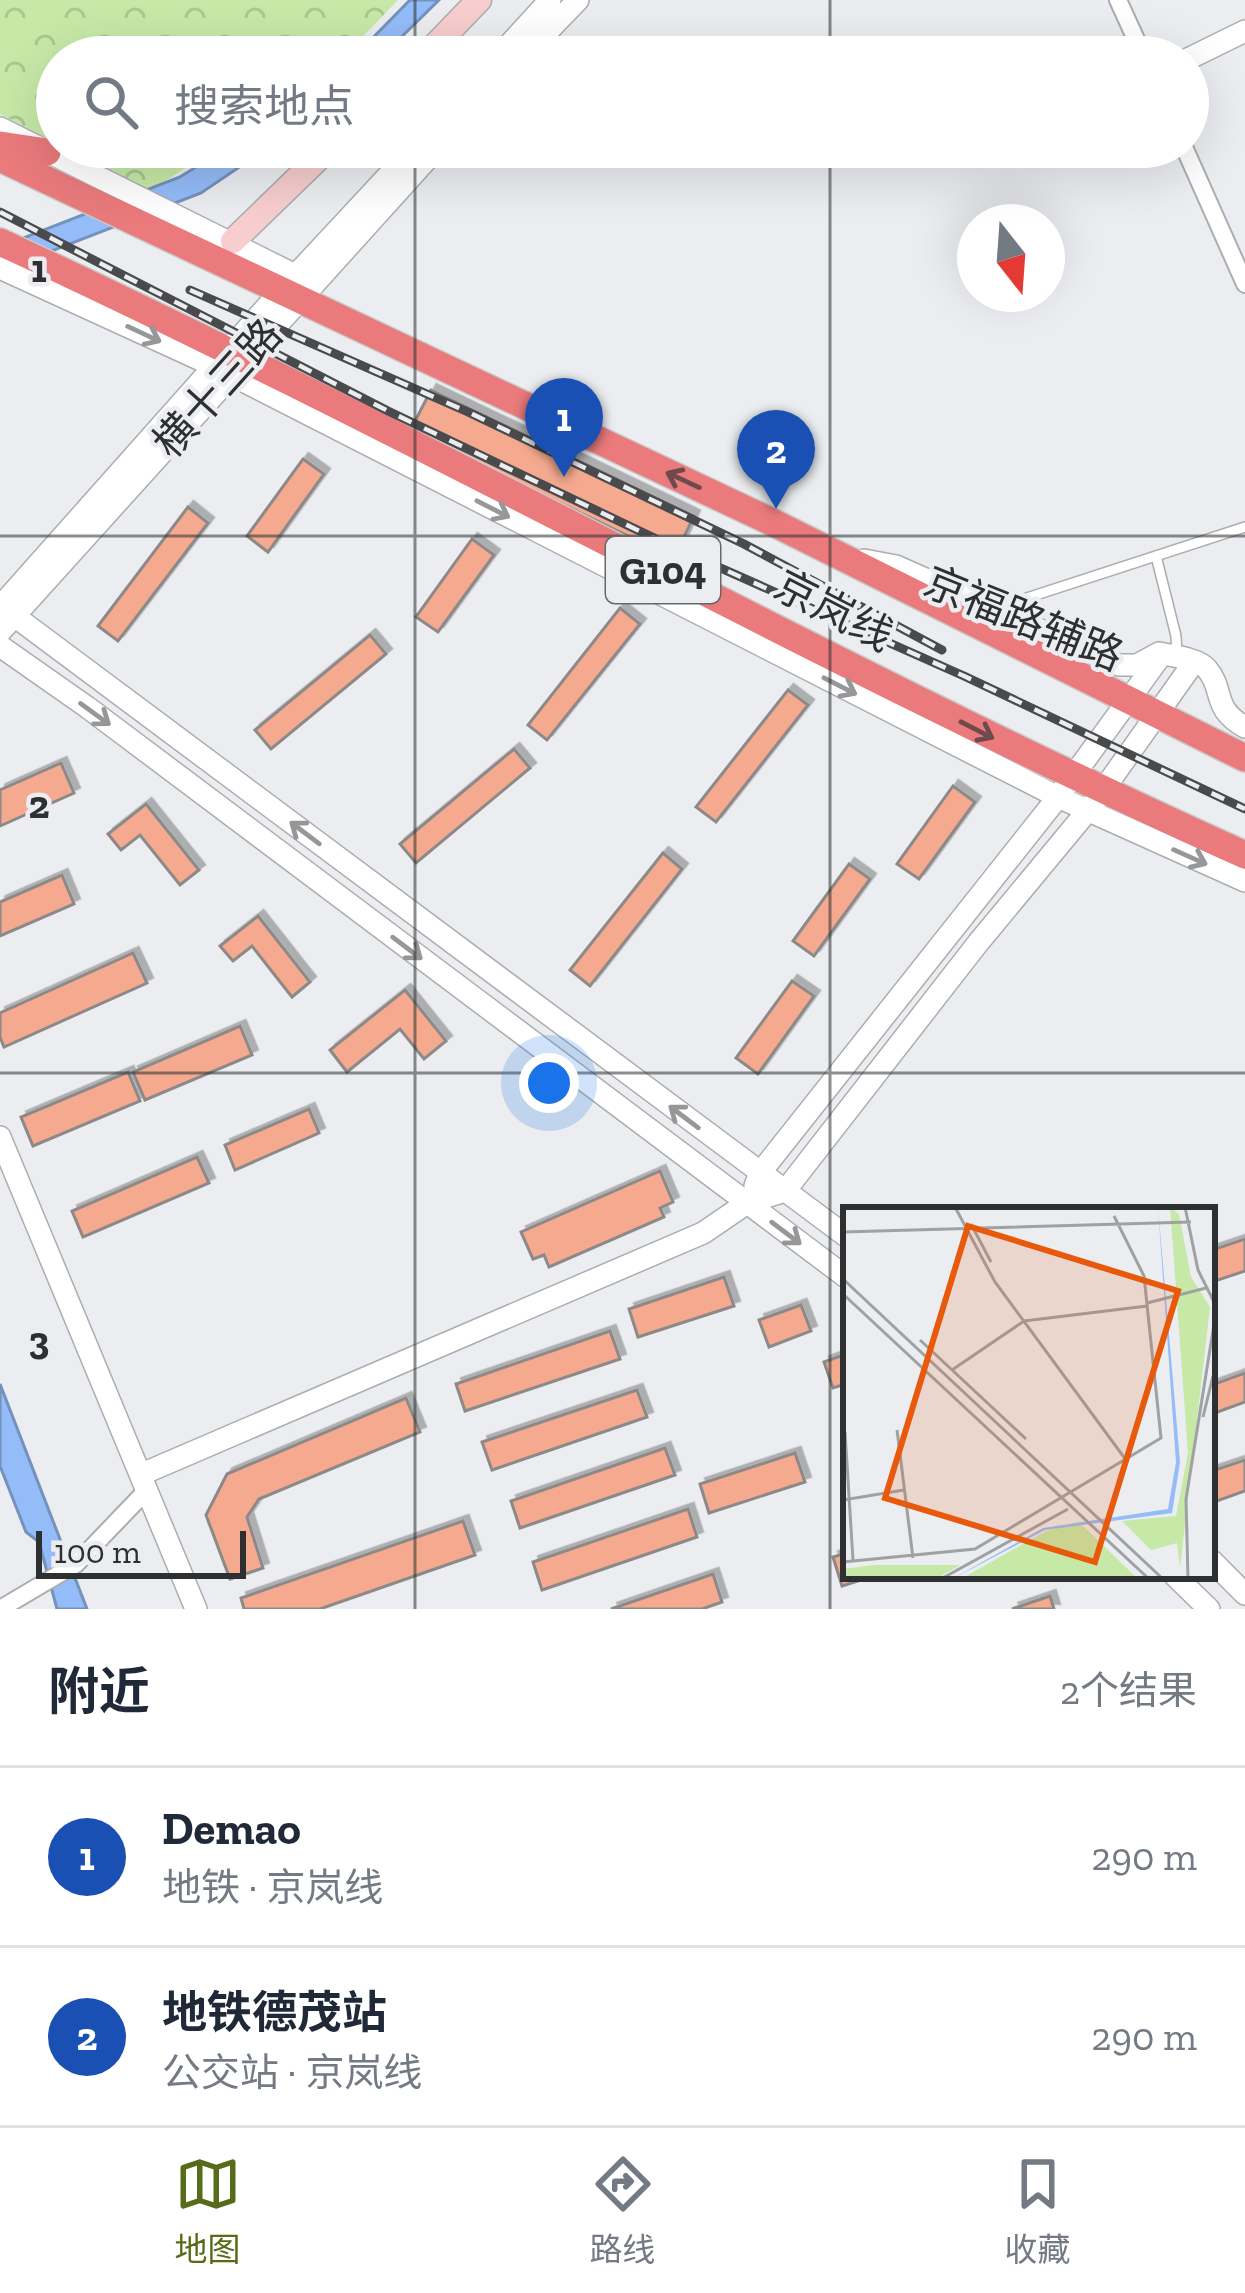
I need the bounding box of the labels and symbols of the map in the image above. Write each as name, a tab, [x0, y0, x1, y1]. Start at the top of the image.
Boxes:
north arrow	[957, 204, 1065, 312]
text: 1	[31, 245, 47, 292]
street label: 横十三路	[142, 309, 293, 468]
one-way arrow	[125, 324, 161, 346]
pin: 1	[525, 378, 603, 477]
pin: 2	[737, 410, 815, 509]
one-way arrow	[666, 468, 702, 490]
one-way arrow	[474, 498, 510, 521]
road number: G104	[606, 537, 720, 603]
street label: 京福路辅路	[917, 555, 1131, 681]
street label: 京岚线	[766, 559, 901, 662]
one-way arrow	[822, 675, 857, 698]
one-way arrow	[79, 701, 111, 726]
one-way arrow	[958, 719, 994, 742]
text: 2	[29, 781, 50, 828]
one-way arrow	[289, 821, 322, 846]
one-way arrow	[1172, 848, 1208, 870]
one-way arrow	[391, 935, 423, 961]
your location	[519, 1053, 579, 1113]
one-way arrow	[668, 1104, 701, 1130]
inset map	[843, 1207, 1215, 1579]
one-way arrow	[770, 1219, 802, 1245]
text: 3	[29, 1317, 49, 1364]
scale bar	[36, 1525, 246, 1578]

